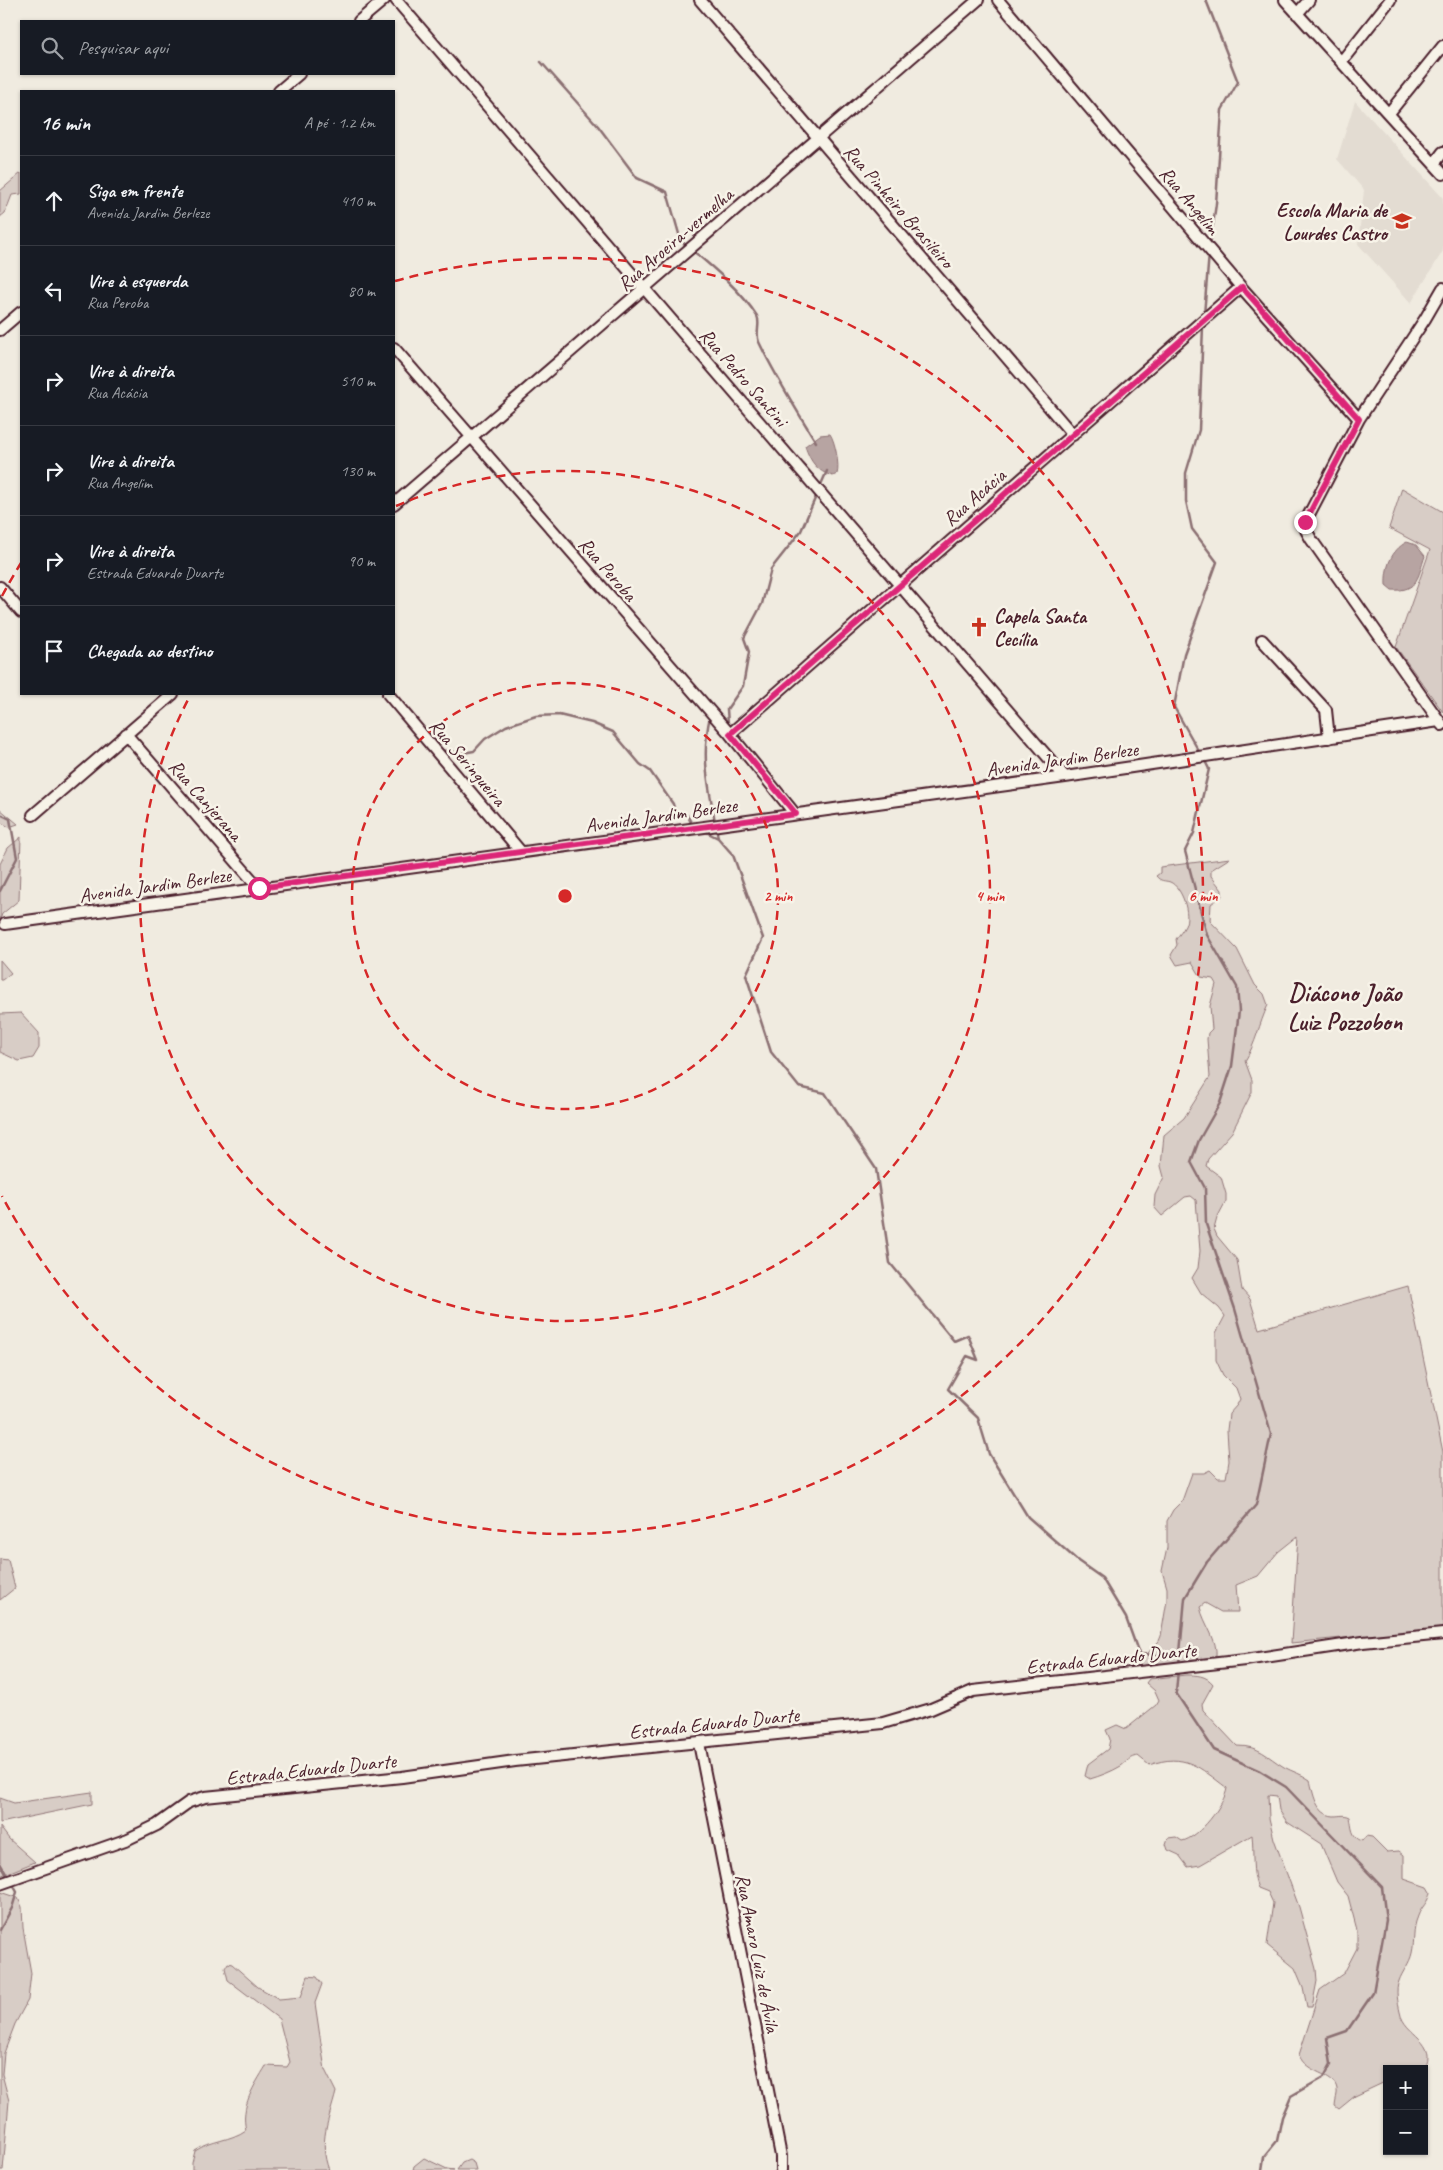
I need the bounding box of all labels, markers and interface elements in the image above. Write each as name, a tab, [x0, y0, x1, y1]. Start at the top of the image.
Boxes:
search box	[20, 20, 395, 75]
icon: search	[38, 34, 66, 62]
text: Pesquisar aqui	[78, 36, 168, 60]
text: 16 min	[40, 110, 90, 136]
text: A pé · 1.2 km	[304, 113, 375, 133]
street label: Rua Pinheiro Brasileiro	[838, 139, 960, 275]
street label: Rua Angelim	[1154, 161, 1226, 241]
text: Siga em frente	[87, 179, 183, 203]
street label: Rua Aroeira-vermelha	[612, 181, 740, 296]
icon: ahead	[40, 187, 68, 215]
text: 410 m	[341, 191, 375, 211]
place label: Escola Maria de Lourdes Castro	[1276, 198, 1389, 246]
text: Avenida Jardim Berleze	[87, 203, 209, 223]
school or university icon: Escola Maria de Lourdes Castro	[1391, 210, 1413, 232]
text: Vire à esquerda	[87, 269, 187, 293]
icon: left	[40, 277, 68, 305]
text: 80 m	[348, 281, 375, 301]
text: Rua Peroba	[87, 293, 149, 313]
street label: Rua Pedro Santini	[694, 323, 795, 433]
text: Vire à direita	[87, 359, 174, 383]
icon: right	[40, 367, 68, 395]
text: 510 m	[341, 371, 375, 391]
text: Rua Acácia	[87, 383, 147, 403]
text: Vire à direita	[87, 449, 174, 473]
icon: right	[40, 457, 68, 485]
text: 130 m	[341, 461, 375, 481]
street label: Rua Acácia	[938, 462, 1012, 531]
text: Rua Angelim	[87, 473, 152, 493]
route end	[1294, 511, 1317, 534]
street label: Rua Peroba	[573, 532, 644, 608]
text: Vire à direita	[87, 539, 174, 563]
icon: right	[40, 547, 68, 575]
text: 90 m	[348, 551, 375, 571]
text: Estrada Eduardo Duarte	[87, 563, 223, 583]
place label: Capela Santa Cecília	[994, 604, 1088, 652]
church icon: Capela Santa Cecília	[968, 616, 990, 638]
icon: arrive	[40, 637, 68, 665]
text: Chegada ao destino	[87, 639, 213, 663]
street label: Rua Seringueira	[424, 713, 513, 813]
street label: Avenida Jardim Berleze	[985, 736, 1141, 783]
street label: Rua Canjerana	[163, 754, 249, 848]
street label: Avenida Jardim Berleze	[584, 792, 740, 839]
street label: Avenida Jardim Berleze	[78, 862, 234, 909]
route start	[248, 877, 271, 900]
centre of rings	[556, 887, 574, 905]
text: 2 min	[764, 887, 793, 906]
text: 4 min	[976, 887, 1005, 906]
text: 6 min	[1188, 887, 1219, 906]
district label: Diácono João Luiz Pozzobon	[1288, 977, 1403, 1038]
street label: Estrada Eduardo Duarte	[1025, 1637, 1198, 1680]
street label: Estrada Eduardo Duarte	[628, 1702, 801, 1745]
street label: Estrada Eduardo Duarte	[225, 1748, 398, 1791]
street label: Rua Amaro Luiz de Ávila	[730, 1872, 786, 2036]
map controls	[1383, 2065, 1428, 2155]
button: +	[1383, 2065, 1428, 2110]
button: −	[1383, 2110, 1428, 2155]

